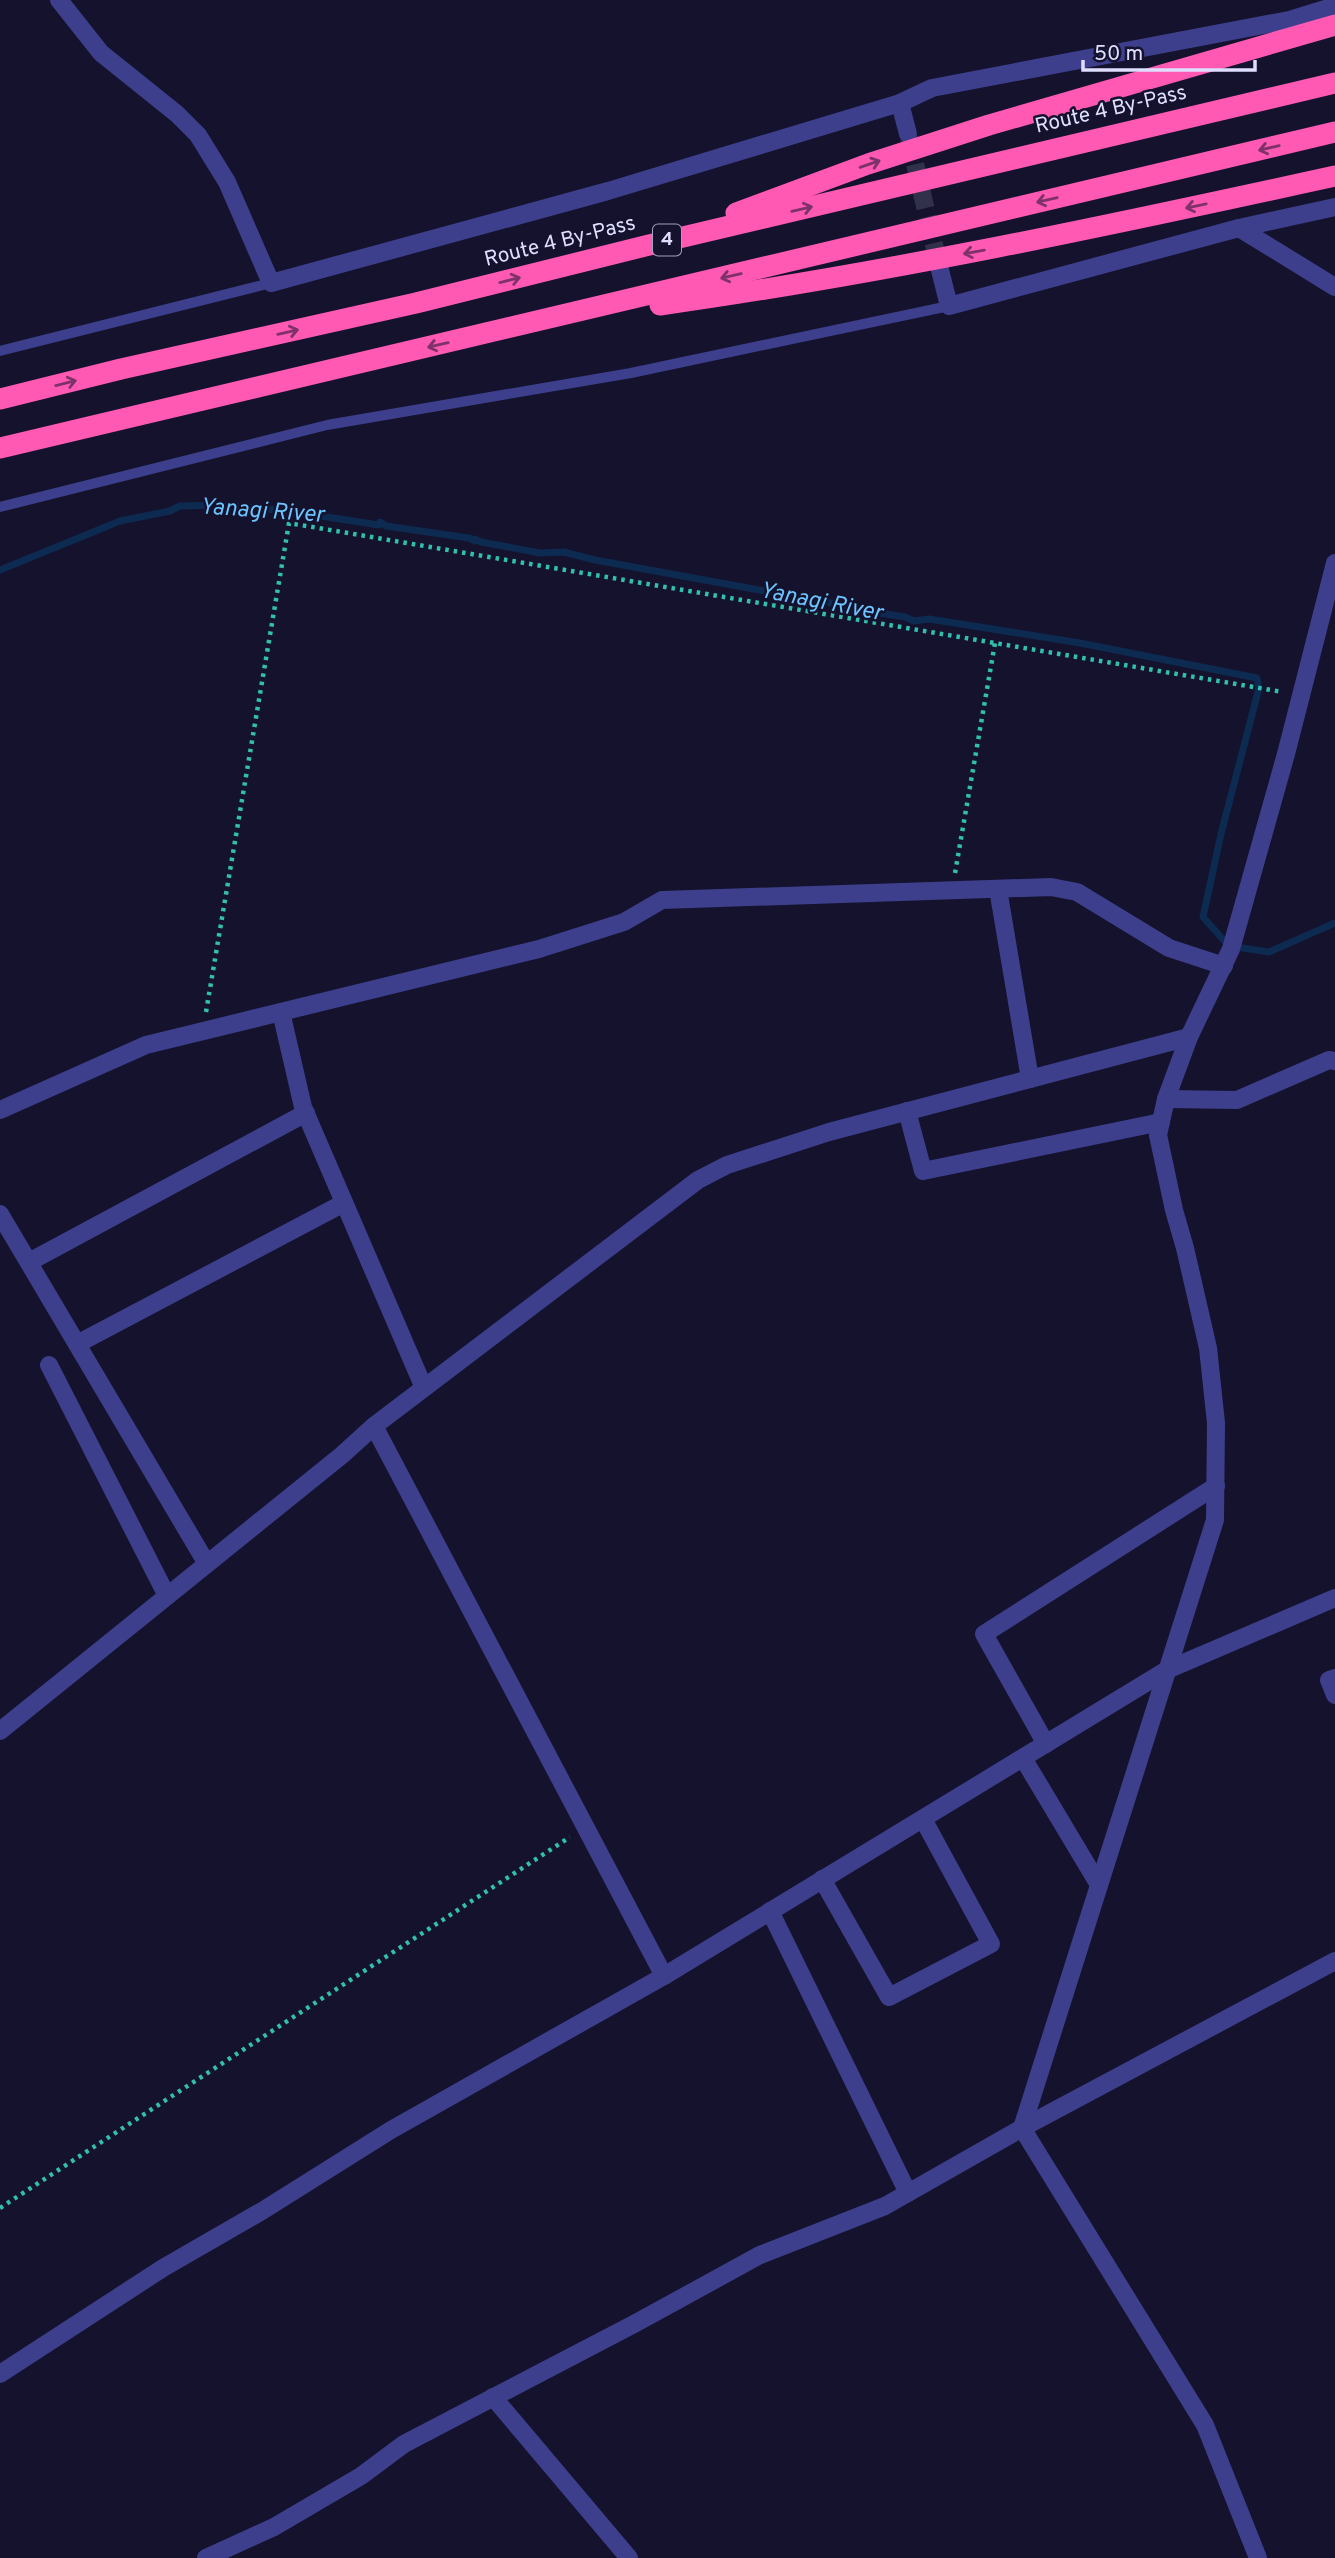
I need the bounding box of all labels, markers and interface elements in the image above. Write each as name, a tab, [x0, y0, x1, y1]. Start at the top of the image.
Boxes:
scale bar	[1083, 28, 1254, 72]
text: 50 m	[1094, 41, 1143, 68]
street label: Route 4 By-Pass	[1032, 79, 1190, 141]
one-way arrow	[1258, 141, 1281, 155]
one-way arrow	[859, 157, 881, 169]
one-way arrow	[1036, 194, 1059, 207]
one-way arrow	[790, 201, 813, 215]
one-way arrow	[1186, 201, 1208, 214]
street label: Route 4 By-Pass	[482, 210, 638, 274]
road number: 4	[653, 224, 681, 256]
one-way arrow	[963, 246, 986, 259]
one-way arrow	[720, 269, 743, 283]
one-way arrow	[498, 273, 520, 286]
one-way arrow	[276, 325, 299, 338]
one-way arrow	[427, 339, 450, 352]
one-way arrow	[54, 375, 77, 389]
water label: Yanagi River	[199, 493, 327, 531]
water label: Yanagi River	[757, 577, 887, 630]

